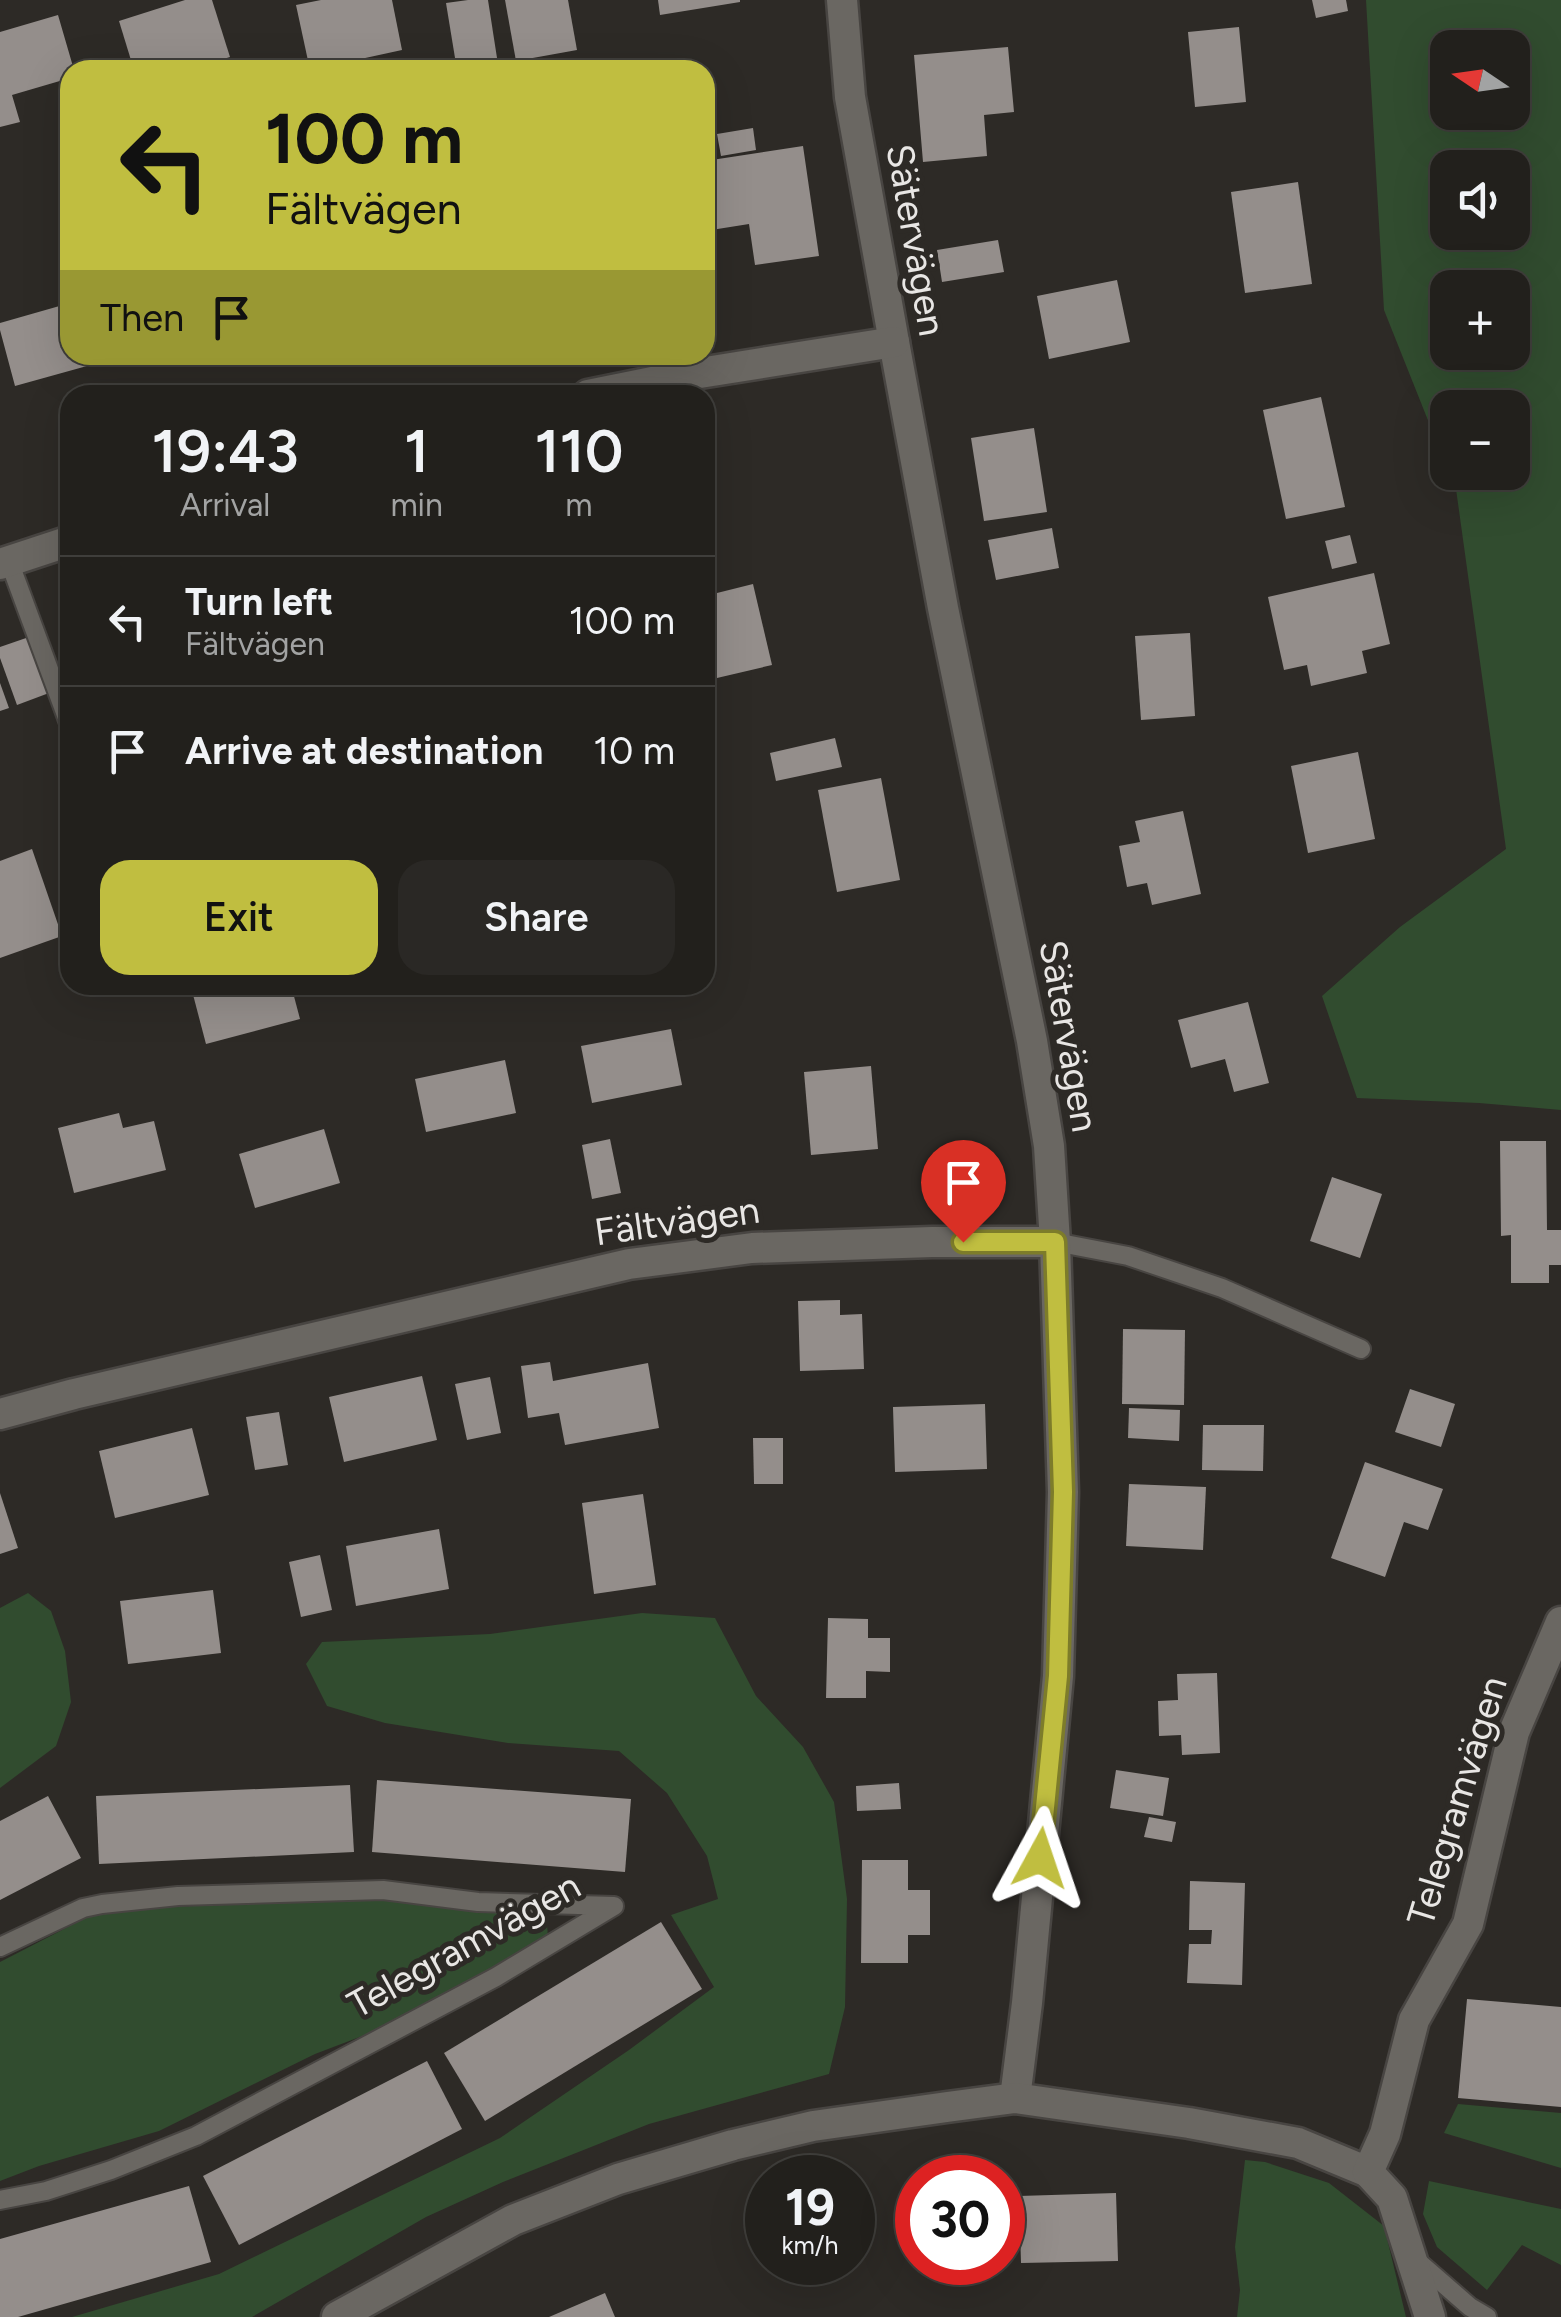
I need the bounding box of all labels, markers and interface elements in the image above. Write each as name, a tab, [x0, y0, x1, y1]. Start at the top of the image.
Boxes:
north arrow	[1430, 30, 1530, 130]
map controls	[1430, 30, 1530, 490]
text: 100 m	[265, 96, 463, 181]
icon: left	[100, 100, 230, 230]
street label: Sätervägen	[877, 141, 955, 339]
button: sound	[1430, 150, 1530, 250]
text: Fältvägen	[265, 181, 462, 235]
button: +	[1430, 270, 1530, 370]
icon: arrive	[204, 290, 259, 345]
text: Then	[100, 295, 184, 341]
button: −	[1430, 390, 1530, 490]
text: 19:43	[152, 415, 299, 487]
text: 1	[404, 415, 429, 487]
text: 110	[534, 415, 623, 487]
text: Arrival	[180, 486, 270, 524]
text: min	[390, 486, 443, 524]
text: m	[565, 486, 593, 524]
text: Turn left	[185, 579, 333, 625]
icon: left	[100, 594, 155, 649]
text: 100 m	[569, 598, 675, 644]
text: Fältvägen	[185, 625, 325, 663]
icon: arrive	[100, 724, 155, 779]
text: Arrive at destination	[185, 728, 543, 774]
text: 10 m	[593, 728, 675, 774]
button: Exit	[100, 860, 378, 975]
button: Share	[398, 860, 675, 975]
street label: Sätervägen	[1030, 937, 1108, 1135]
pin	[921, 1140, 1006, 1243]
icon: arrive	[936, 1155, 991, 1210]
street label: Fältvägen	[592, 1187, 762, 1255]
street label: Telegramvägen	[1397, 1671, 1517, 1931]
position arrow	[988, 1806, 1092, 1910]
street label: Telegramvägen	[340, 1862, 588, 2028]
speed limit sign: 30	[895, 2155, 1025, 2285]
text: 19	[785, 2177, 835, 2238]
text: km/h	[781, 2230, 839, 2260]

